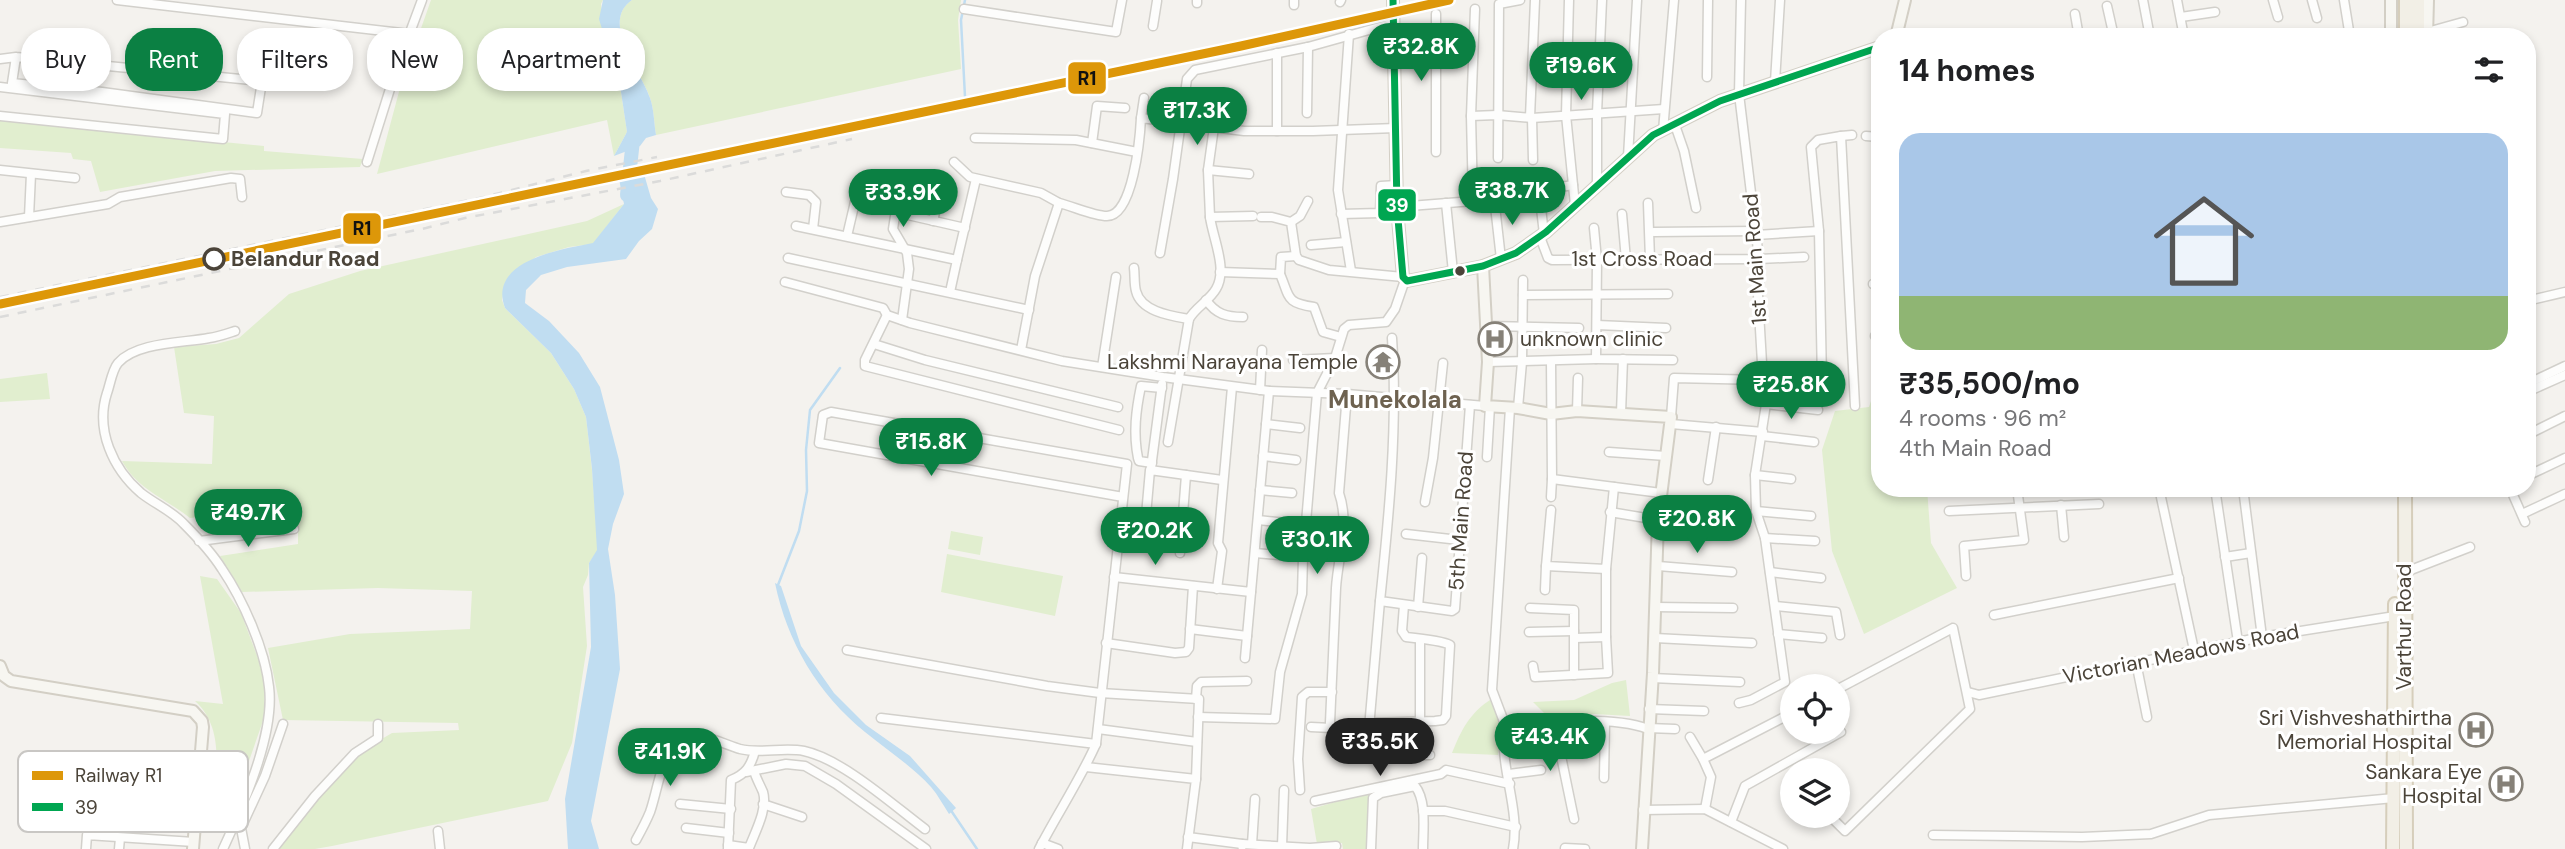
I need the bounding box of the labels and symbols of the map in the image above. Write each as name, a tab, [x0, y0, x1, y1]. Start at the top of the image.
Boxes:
pin: ₹32.8K	[1364, 24, 1478, 83]
pin: ₹19.6K	[1524, 42, 1638, 102]
line badge: R1	[1067, 61, 1107, 95]
text: R1	[1078, 66, 1096, 91]
pin: ₹17.3K	[1140, 88, 1254, 147]
pin: ₹38.7K	[1455, 168, 1569, 227]
pin: ₹33.9K	[846, 170, 960, 229]
line badge: 39	[1377, 188, 1417, 222]
text: 39	[1385, 193, 1409, 218]
street label: 1st Main Road	[1736, 193, 1774, 325]
line badge: R1	[342, 212, 382, 245]
text: R1	[353, 216, 371, 241]
place label: Belandur Road	[231, 245, 380, 273]
street label: 1st Cross Road	[1572, 245, 1712, 273]
marker: Belandur Road	[203, 248, 225, 270]
unlabelled marker	[1453, 264, 1467, 278]
hospital icon: unknown clinic	[1476, 320, 1514, 358]
place label: unknown clinic	[1520, 325, 1663, 353]
temple icon: Lakshmi Narayana Temple	[1364, 343, 1402, 381]
place label: Lakshmi Narayana Temple	[1107, 348, 1358, 376]
pin: ₹25.8K	[1734, 362, 1848, 421]
district label: Munekolala	[1328, 384, 1462, 415]
pin: ₹15.8K	[874, 419, 988, 478]
street label: 5th Main Road	[1442, 451, 1480, 591]
pin: ₹49.7K	[191, 490, 305, 549]
pin: ₹20.8K	[1640, 496, 1754, 555]
pin: ₹20.2K	[1098, 508, 1212, 567]
pin: ₹30.1K	[1260, 516, 1374, 576]
street label: Varthur Road	[2390, 564, 2418, 690]
street label: Victorian Meadows Road	[2060, 617, 2302, 691]
place label: Sri Vishveshathirtha Memorial Hospital	[2259, 704, 2452, 756]
hospital icon: Sri Vishveshathirtha Memorial Hospital	[2457, 711, 2495, 749]
pin: ₹43.4K	[1493, 714, 1607, 773]
pin: ₹35.5K	[1323, 718, 1437, 778]
pin: ₹41.9K	[613, 728, 727, 788]
legend	[18, 751, 248, 832]
place label: Sankara Eye Hospital	[2365, 758, 2482, 810]
text: Railway R1	[75, 763, 162, 788]
hospital icon: Sankara Eye Hospital	[2487, 765, 2525, 803]
text: 39	[75, 795, 98, 820]

